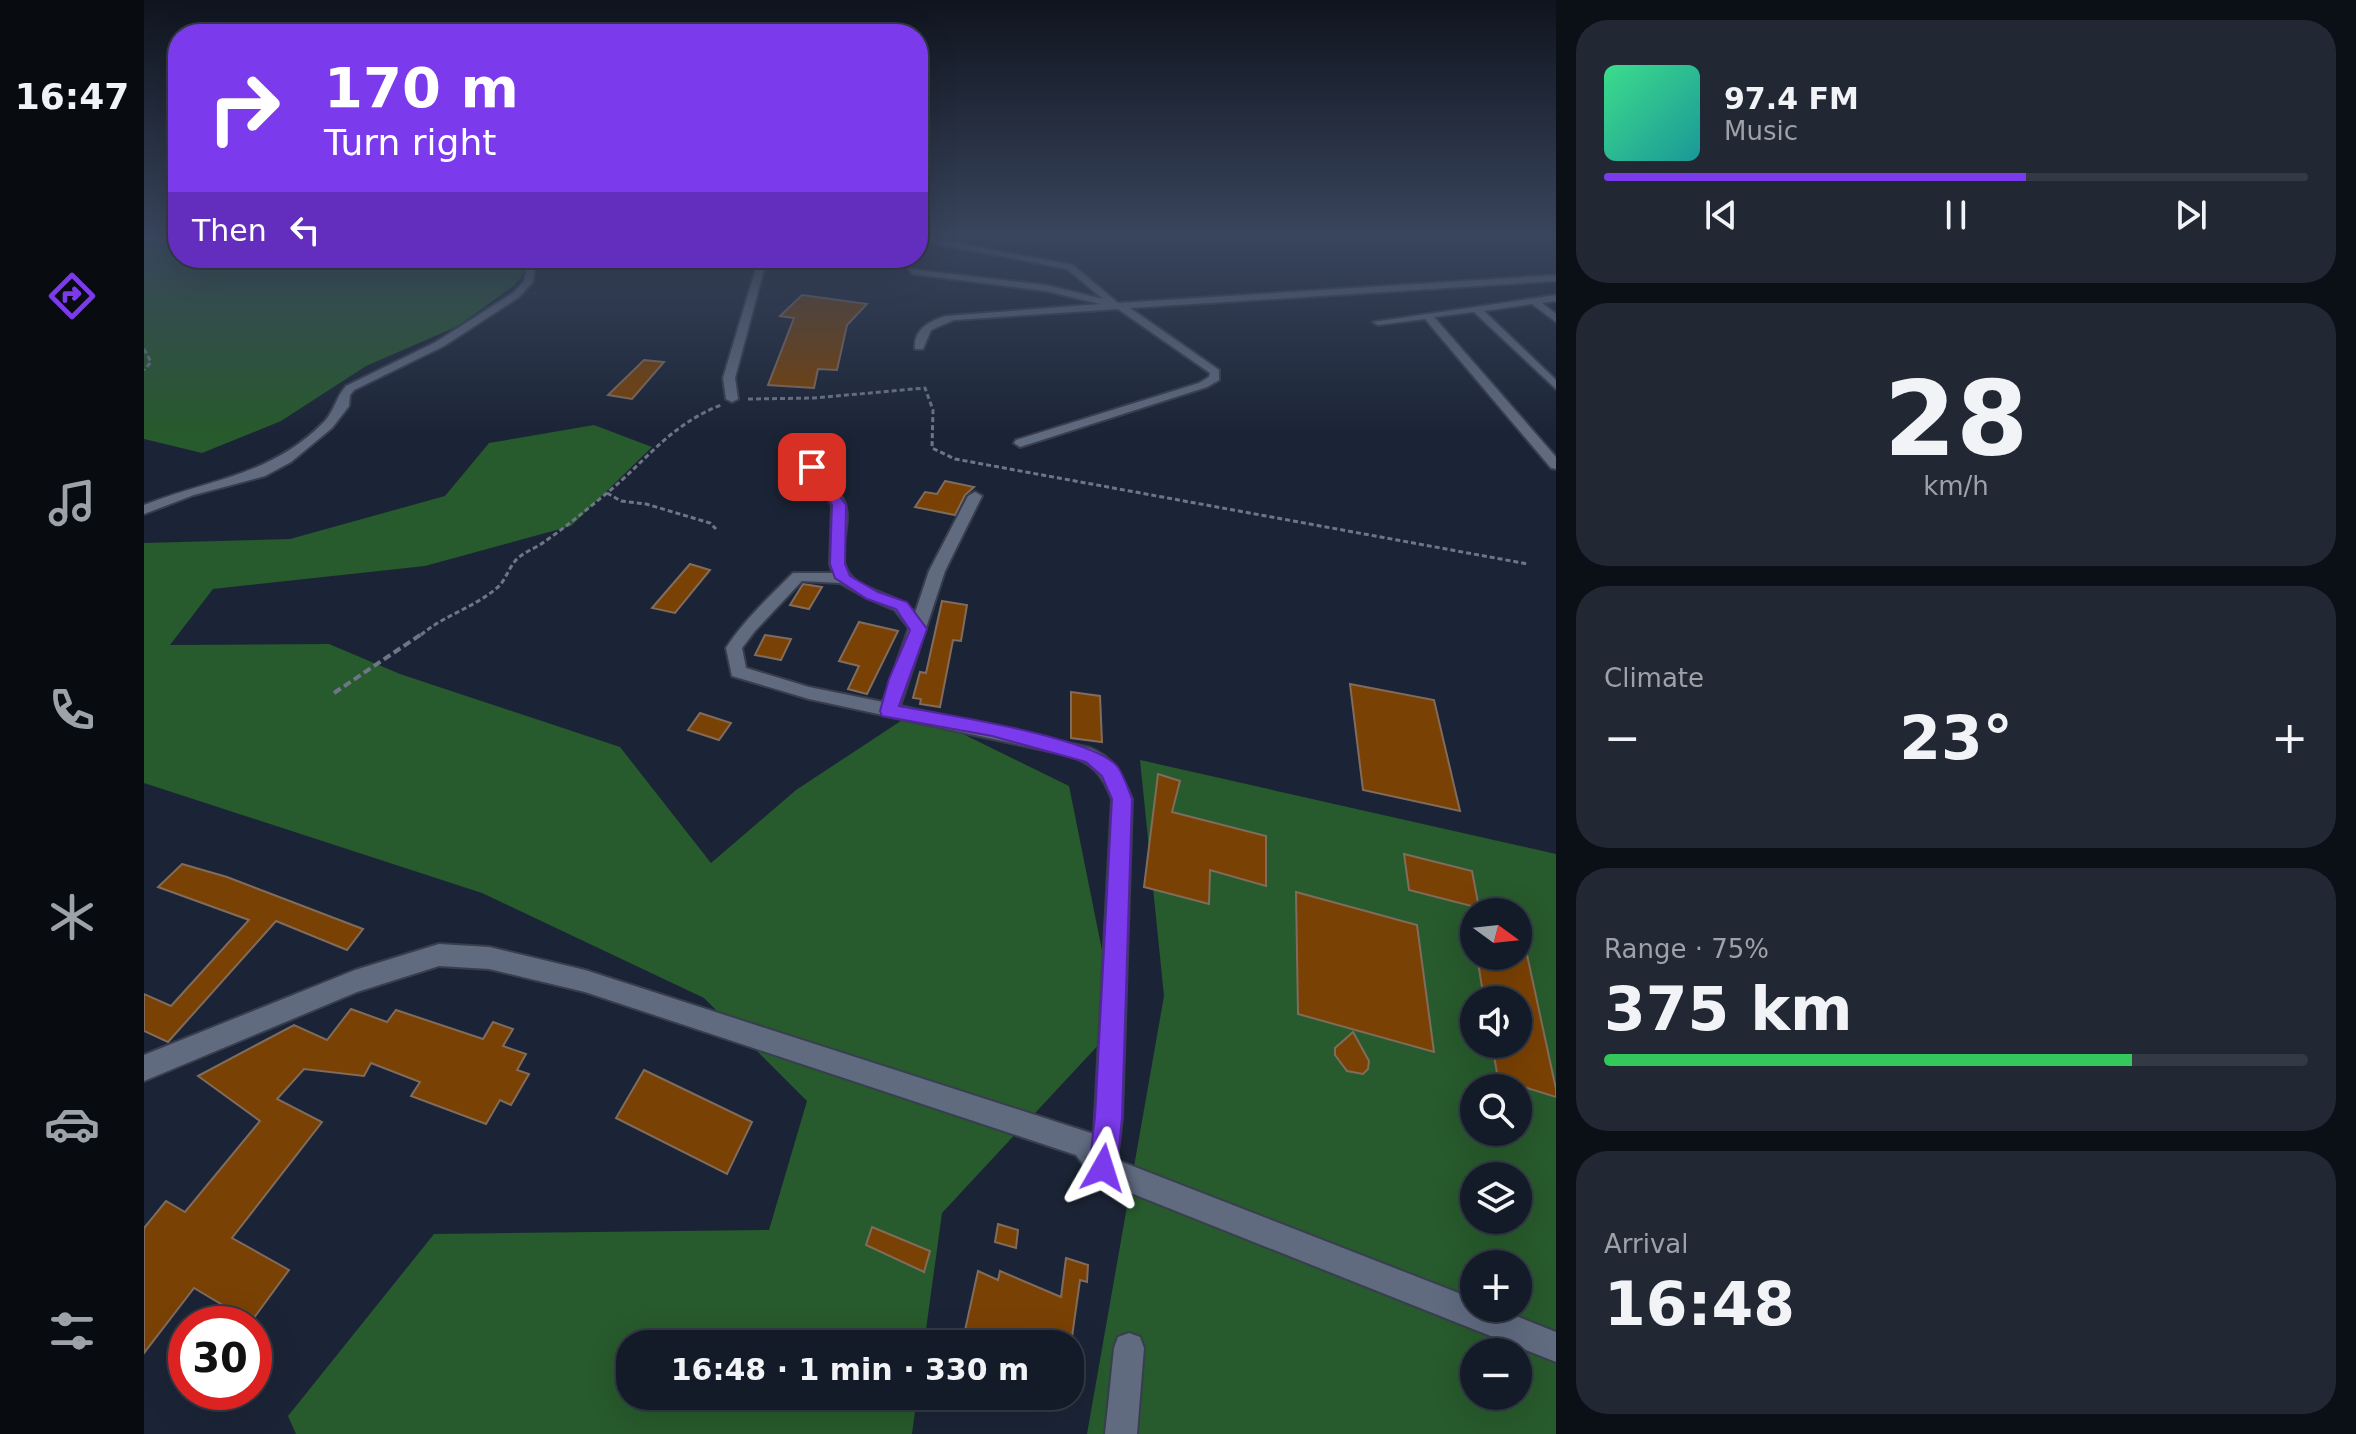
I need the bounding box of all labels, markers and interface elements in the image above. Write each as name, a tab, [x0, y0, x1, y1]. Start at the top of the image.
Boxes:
text: 170 m	[324, 55, 519, 120]
icon: right	[192, 56, 296, 160]
text: 16:47	[15, 76, 129, 117]
text: 97.4 FM	[1724, 81, 1859, 116]
text: Music	[1724, 116, 1798, 146]
text: Turn right	[324, 122, 496, 163]
icon: previous	[1699, 193, 1743, 237]
icon: pause	[1934, 193, 1978, 237]
icon: next	[2169, 193, 2213, 237]
icon: left	[283, 208, 327, 252]
text: Then	[192, 213, 267, 248]
icon: directions	[44, 268, 100, 324]
text: 28	[1884, 358, 2028, 480]
pin	[778, 433, 846, 501]
icon: arrive	[790, 445, 834, 489]
text: km/h	[1923, 471, 1989, 501]
icon: music	[44, 475, 100, 531]
text: Climate	[1604, 663, 1704, 693]
icon: phone	[44, 682, 100, 738]
text: 23°	[1899, 703, 2013, 773]
text: −	[1604, 712, 1641, 763]
text: +	[2271, 712, 2308, 763]
icon: climate	[44, 889, 100, 945]
north arrow	[1460, 898, 1532, 970]
map controls	[1460, 898, 1532, 1410]
text: Range · 75%	[1604, 934, 1769, 964]
text: 375 km	[1604, 974, 1853, 1044]
button: sound	[1460, 986, 1532, 1058]
button: search	[1460, 1074, 1532, 1146]
icon: car	[44, 1096, 100, 1152]
position arrow	[1061, 1126, 1145, 1210]
button: layers	[1460, 1162, 1532, 1234]
text: Arrival	[1604, 1229, 1688, 1259]
button: +	[1460, 1250, 1532, 1322]
text: 16:48	[1604, 1269, 1795, 1339]
icon: filters	[44, 1303, 100, 1359]
speed limit sign: 30	[168, 1306, 272, 1410]
button: −	[1460, 1338, 1532, 1410]
text: 16:48 · 1 min · 330 m	[671, 1352, 1029, 1387]

